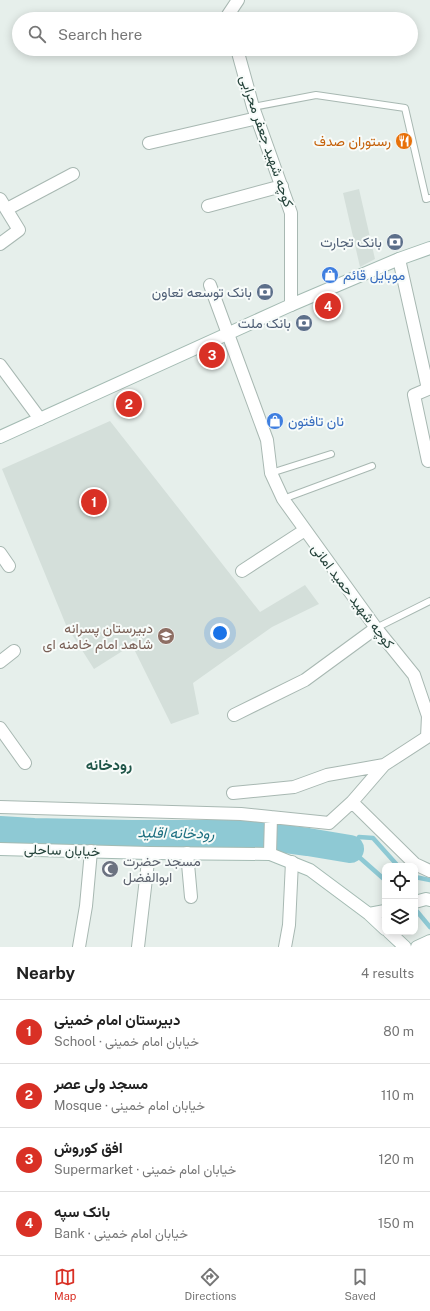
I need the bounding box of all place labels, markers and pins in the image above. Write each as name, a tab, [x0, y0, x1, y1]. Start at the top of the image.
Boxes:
restaurant icon: رستوران صدف	[394, 131, 414, 151]
place label: رستوران صدف	[314, 133, 391, 150]
bank icon: بانک تجارت	[385, 232, 405, 252]
place label: بانک تجارت	[320, 234, 382, 251]
shop icon: موبایل قائم	[320, 265, 340, 285]
place label: موبایل قائم	[343, 267, 405, 284]
bank icon: بانک توسعه تعاون	[255, 282, 275, 302]
place label: بانک توسعه تعاون	[152, 284, 252, 301]
pin: 4	[315, 291, 341, 321]
bank icon: بانک ملت	[294, 313, 314, 333]
place label: بانک ملت	[238, 315, 291, 332]
pin: 3	[199, 340, 225, 370]
pin: 2	[116, 389, 142, 419]
shop icon: نان تافتون	[265, 411, 285, 431]
place label: نان تافتون	[288, 413, 344, 430]
pin: 1	[81, 487, 107, 517]
place label: دبیرستان پسرانه شاهد امام خامنه ای	[43, 620, 153, 653]
school or university icon: دبیرستان پسرانه شاهد امام خامنه ای	[156, 626, 176, 646]
place label: مسجد حضرت ابوالفضل	[123, 853, 201, 886]
mosque icon: مسجد حضرت ابوالفضل	[100, 859, 120, 879]

